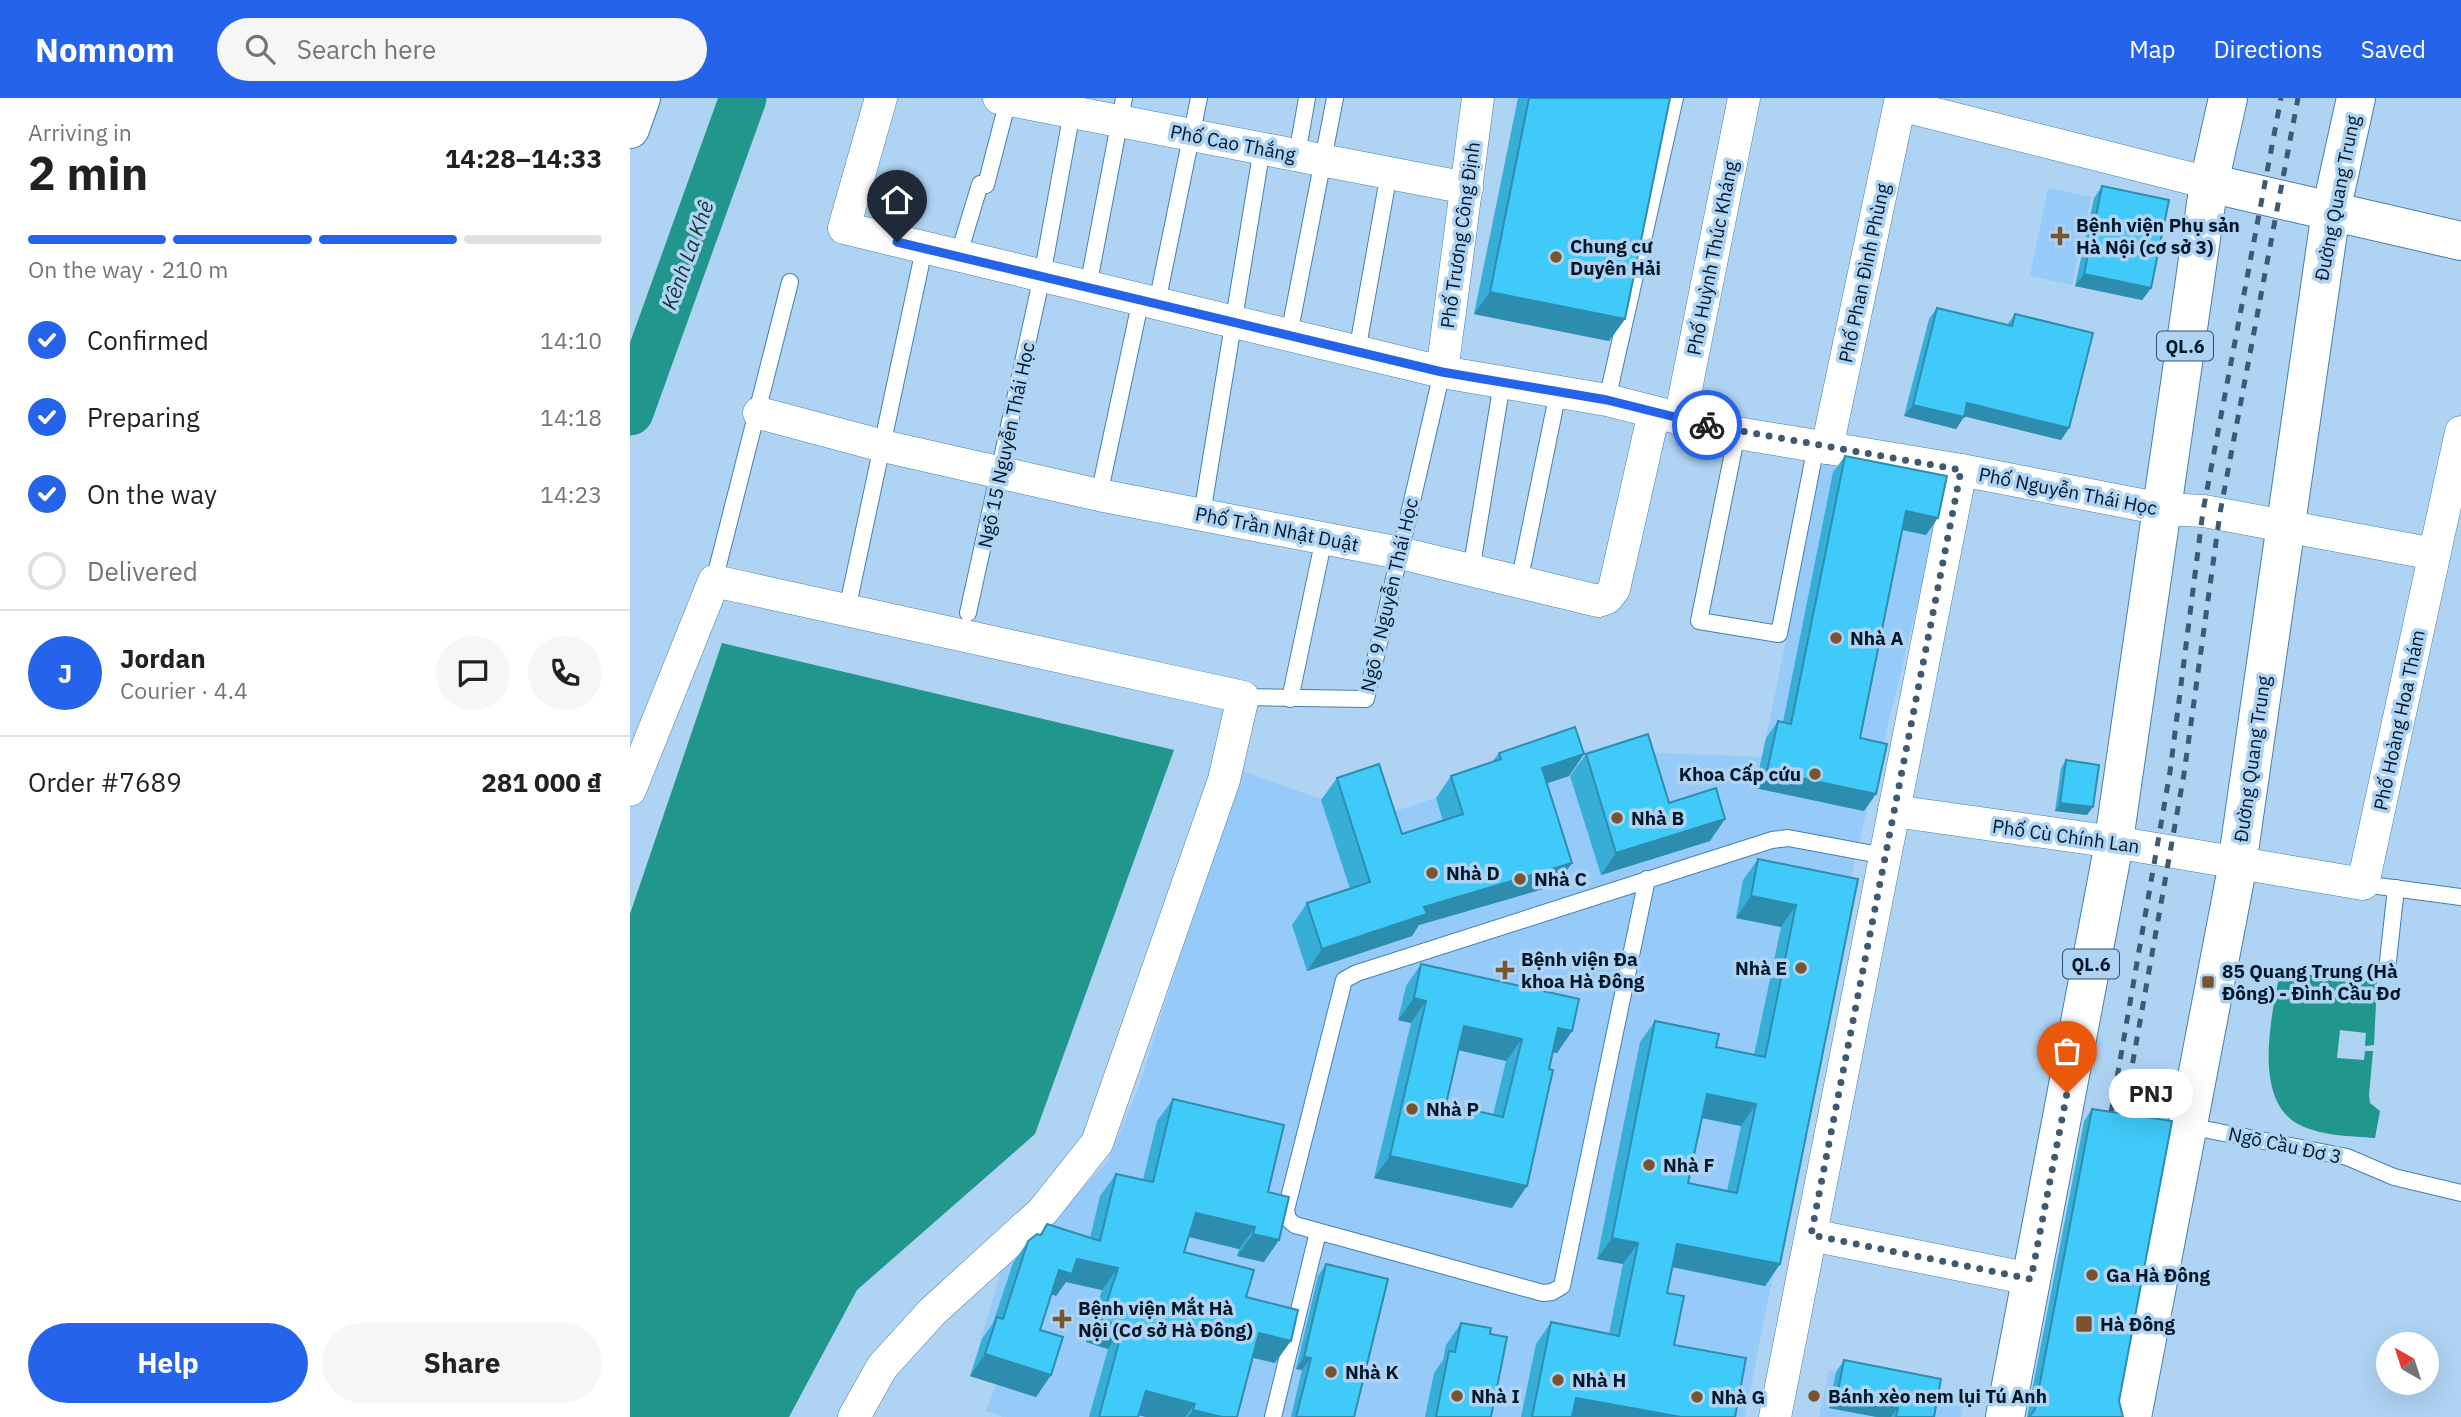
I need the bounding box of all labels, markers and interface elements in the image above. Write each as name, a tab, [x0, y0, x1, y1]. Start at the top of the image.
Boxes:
search box	[217, 18, 707, 81]
text: Nomnom	[35, 28, 175, 71]
icon: search	[241, 30, 279, 68]
text: Search here	[297, 32, 436, 66]
text: Map	[2129, 33, 2175, 65]
text: Directions	[2213, 33, 2323, 65]
text: Saved	[2361, 33, 2426, 65]
street label: Đường Quang Trung	[2309, 113, 2365, 283]
text: Arriving in	[28, 117, 132, 147]
street label: Phố Cao Thắng	[1168, 119, 1298, 167]
street label: Phố Trương Công Định	[1435, 140, 1485, 330]
text: 14:28–14:33	[445, 141, 602, 175]
text: 2 min	[28, 143, 148, 203]
street label: Phố Huỳnh Thúc Kháng	[1681, 159, 1743, 357]
pin	[867, 170, 927, 242]
icon: home	[878, 181, 916, 219]
street label: Phố Phan Đình Phùng	[1833, 181, 1895, 365]
water label: Kênh La Khê	[654, 196, 720, 313]
place label: Bệnh viện Phụ sản Hà Nội (cơ sở 3)	[2076, 213, 2240, 259]
marker: Bệnh viện Phụ sản Hà Nội (cơ sở 3)	[2050, 226, 2070, 246]
place label: Chung cư Duyên Hải	[1570, 234, 1661, 280]
marker: Chung cư Duyên Hải	[1548, 249, 1564, 265]
text: On the way · 210 m	[28, 254, 228, 284]
icon: check	[28, 321, 66, 359]
text: Confirmed	[87, 323, 209, 357]
text: 14:10	[540, 325, 602, 355]
road number: QL.6	[2157, 332, 2213, 360]
street label: Ngõ 15 Nguyễn Thái Học	[972, 340, 1040, 550]
courier	[1672, 390, 1742, 460]
icon: check	[28, 398, 66, 436]
text: Preparing	[87, 400, 200, 434]
text: 14:18	[540, 402, 602, 432]
icon: bike	[1688, 406, 1726, 444]
street label: Phố Nguyễn Thái Học	[1977, 462, 2160, 520]
icon: check	[28, 475, 66, 513]
text: On the way	[87, 477, 217, 511]
text: 14:23	[540, 479, 602, 509]
street label: Ngõ 9 Nguyễn Thái Học	[1355, 495, 1423, 694]
street label: Phố Trần Nhật Duật	[1193, 501, 1361, 557]
text: Delivered	[87, 554, 198, 588]
place label: Nhà A	[1850, 626, 1903, 650]
street label: Phố Hoàng Hoa Thám	[2368, 627, 2430, 813]
marker: Nhà A	[1828, 630, 1844, 646]
button: chat	[436, 636, 510, 710]
button: phone	[528, 636, 602, 710]
text: Jordan	[120, 641, 206, 675]
text: J	[58, 656, 72, 690]
street label: Đường Quang Trung	[2228, 674, 2276, 844]
text: Courier · 4.4	[120, 675, 248, 705]
place label: Khoa Cấp cứu	[1679, 762, 1801, 786]
text: Order #7689	[28, 765, 182, 799]
text: 281 000 ₫	[481, 765, 602, 799]
marker: Khoa Cấp cứu	[1807, 766, 1823, 782]
place label: Nhà B	[1631, 806, 1684, 830]
marker: Nhà B	[1609, 810, 1625, 826]
street label: Phố Cù Chính Lan	[1991, 814, 2141, 858]
place label: Nhà D	[1446, 861, 1500, 885]
marker: Nhà D	[1424, 865, 1440, 881]
place label: Nhà C	[1534, 867, 1587, 891]
marker: Nhà C	[1512, 871, 1528, 887]
place label: Bệnh viện Đa khoa Hà Đông	[1521, 947, 1645, 993]
road number: QL.6	[2063, 950, 2119, 978]
place label: Nhà E	[1735, 956, 1787, 980]
place label: 85 Quang Trung (Hà Đông) - Đình Cầu Đơ	[2222, 959, 2401, 1005]
marker: Bệnh viện Đa khoa Hà Đông	[1495, 960, 1515, 980]
marker: Nhà E	[1793, 960, 1809, 976]
marker: 85 Quang Trung (Hà Đông) - Đình Cầu Đơ	[2200, 974, 2216, 990]
pin	[2037, 1021, 2097, 1093]
icon: bag	[2048, 1032, 2086, 1070]
callout: PNJ	[2109, 1068, 2193, 1118]
text: PNJ	[2129, 1078, 2173, 1108]
place label: Nhà P	[1426, 1097, 1479, 1121]
marker: Nhà P	[1404, 1101, 1420, 1117]
street label: Ngõ Cầu Đơ 3	[2226, 1121, 2344, 1169]
place label: Nhà F	[1663, 1153, 1715, 1177]
marker: Nhà F	[1641, 1157, 1657, 1173]
place label: Ga Hà Đông	[2106, 1263, 2210, 1287]
marker: Ga Hà Đông	[2084, 1267, 2100, 1283]
place label: Bệnh viện Mắt Hà Nội (Cơ sở Hà Đông)	[1078, 1296, 1253, 1342]
marker: Bệnh viện Mắt Hà Nội (Cơ sở Hà Đông)	[1052, 1309, 1072, 1329]
place label: Hà Đông	[2100, 1312, 2175, 1336]
marker: Hà Đông	[2074, 1314, 2094, 1334]
button: Help	[28, 1323, 308, 1403]
button: Share	[322, 1323, 602, 1403]
north arrow	[2376, 1332, 2440, 1395]
map controls	[2376, 1332, 2439, 1395]
place label: Nhà K	[1345, 1360, 1399, 1384]
marker: Nhà K	[1323, 1364, 1339, 1380]
place label: Nhà H	[1572, 1368, 1626, 1392]
marker: Nhà H	[1550, 1372, 1566, 1388]
place label: Nhà I	[1471, 1384, 1520, 1408]
place label: Bánh xèo nem lụi Tú Anh	[1828, 1384, 2047, 1408]
place label: Nhà G	[1711, 1385, 1765, 1409]
marker: Nhà I	[1449, 1388, 1465, 1404]
marker: Bánh xèo nem lụi Tú Anh	[1806, 1388, 1822, 1404]
marker: Nhà G	[1689, 1389, 1705, 1405]

